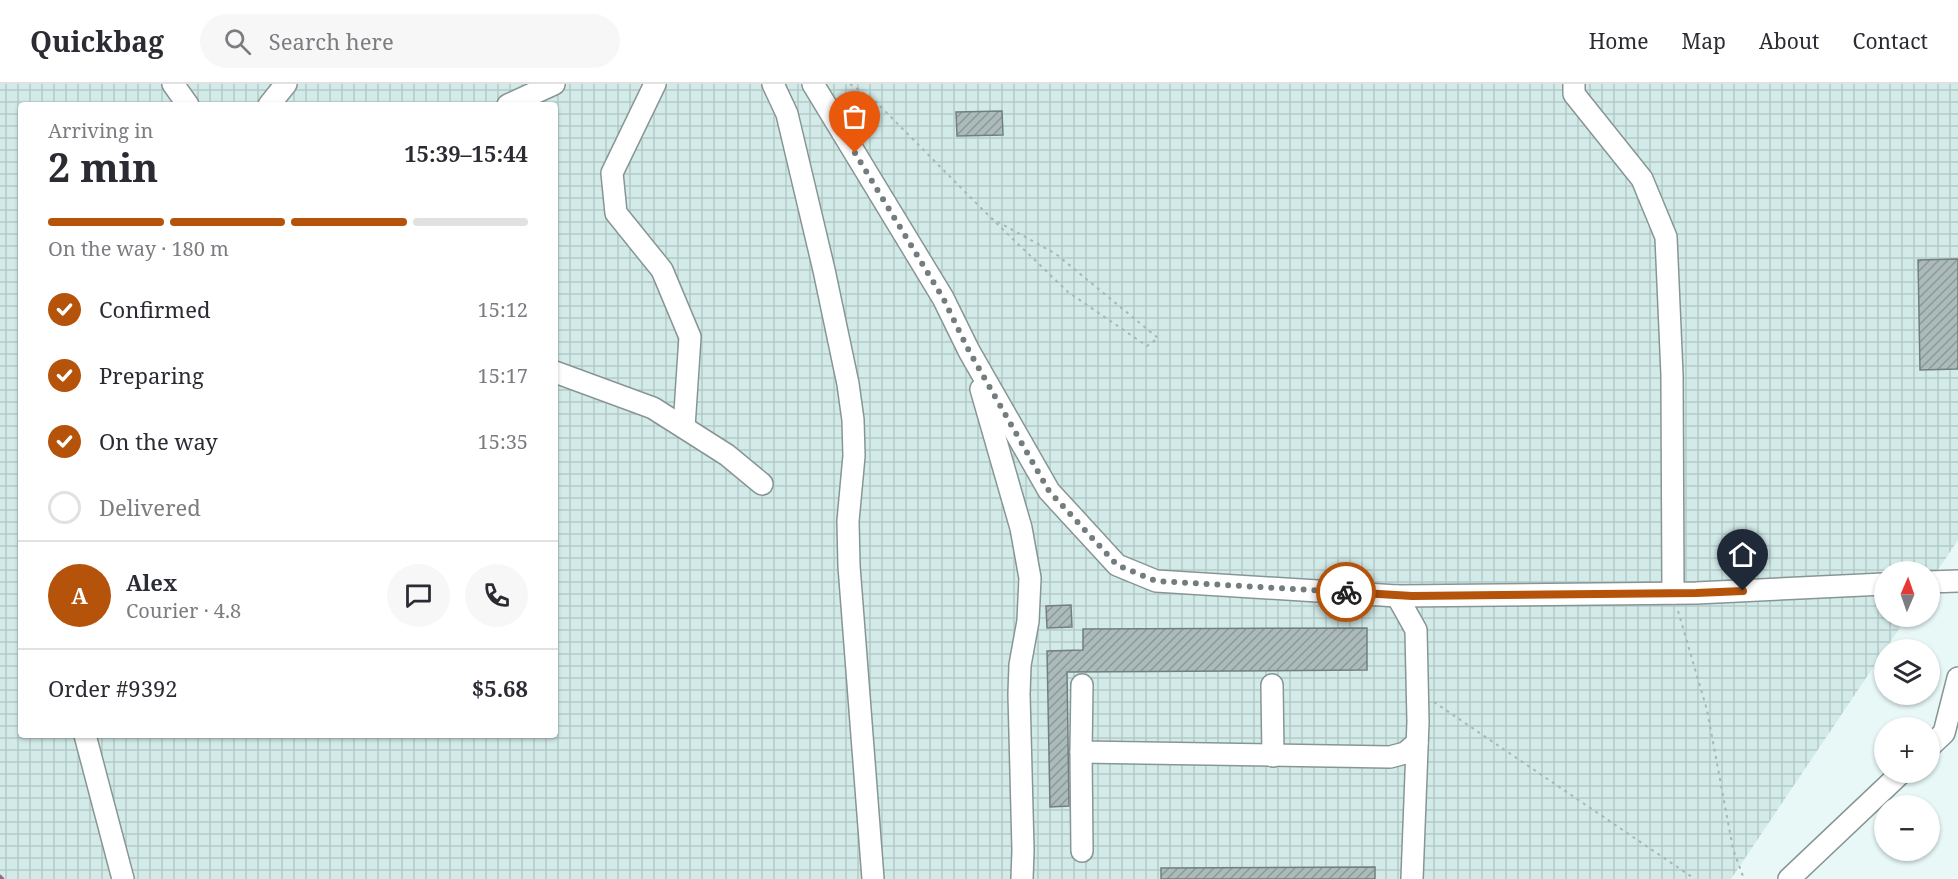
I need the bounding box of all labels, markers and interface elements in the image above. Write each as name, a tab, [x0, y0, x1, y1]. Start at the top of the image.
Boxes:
search box	[200, 14, 620, 68]
text: Quickbag	[30, 22, 164, 60]
icon: search	[221, 25, 254, 58]
text: Search here	[269, 26, 394, 56]
text: Home	[1589, 27, 1649, 55]
text: Map	[1682, 27, 1726, 55]
text: About	[1759, 27, 1820, 55]
text: Contact	[1853, 27, 1928, 55]
pin	[829, 91, 880, 153]
icon: bag	[838, 100, 871, 133]
text: Arriving in	[48, 117, 153, 144]
text: 15:39–15:44	[404, 138, 528, 168]
text: 2 min	[48, 140, 158, 193]
text: On the way · 180 m	[48, 235, 229, 262]
icon: check	[48, 293, 81, 326]
text: Confirmed	[99, 294, 210, 324]
text: 15:12	[478, 296, 528, 323]
icon: check	[48, 359, 81, 392]
text: Preparing	[99, 360, 204, 390]
text: 15:17	[478, 362, 528, 389]
icon: check	[48, 425, 81, 458]
text: On the way	[99, 426, 218, 456]
text: 15:35	[478, 428, 528, 455]
text: Delivered	[99, 492, 201, 522]
pin	[1717, 529, 1768, 591]
icon: home	[1726, 538, 1759, 571]
north arrow	[1874, 561, 1940, 627]
map controls	[1874, 561, 1940, 861]
courier	[1316, 562, 1376, 622]
button: chat	[387, 564, 450, 627]
button: phone	[465, 564, 528, 627]
text: Alex	[126, 567, 177, 597]
icon: bike	[1330, 576, 1363, 609]
text: A	[71, 580, 88, 610]
text: Courier · 4.8	[126, 597, 241, 624]
button: layers	[1874, 639, 1940, 705]
text: Order #9392	[48, 673, 178, 703]
text: $5.68	[472, 673, 528, 703]
button: +	[1874, 717, 1940, 783]
button: −	[1874, 795, 1940, 861]

